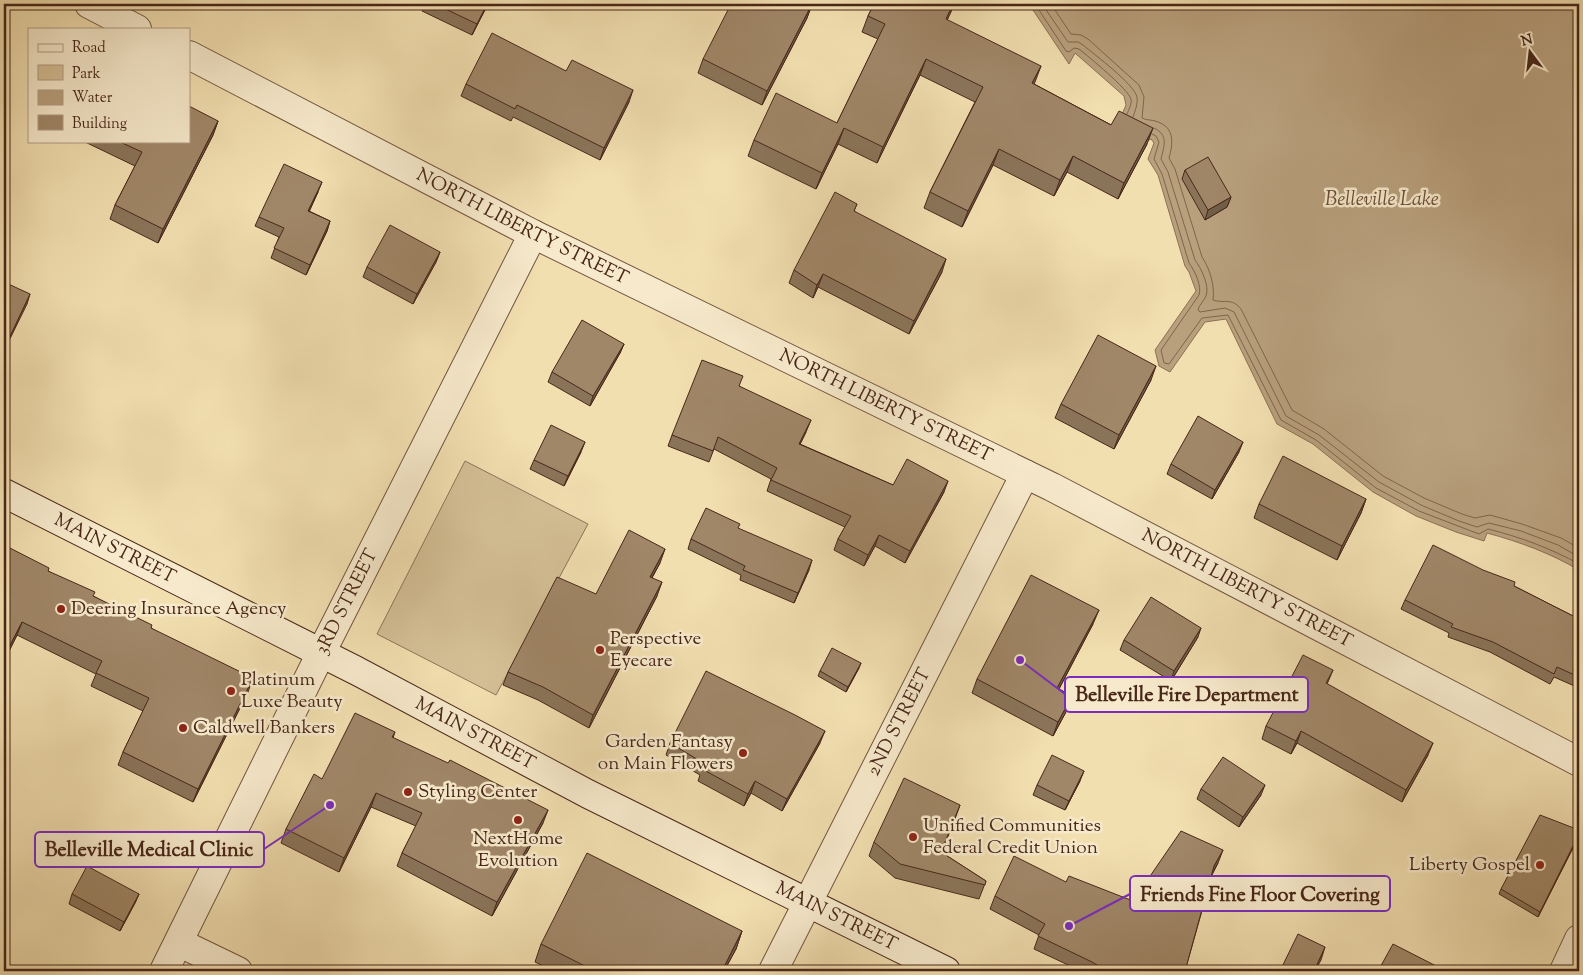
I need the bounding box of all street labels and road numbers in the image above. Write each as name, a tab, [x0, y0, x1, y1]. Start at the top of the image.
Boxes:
street label: NORTH LIBERTY STREET	[411, 162, 633, 292]
street label: NORTH LIBERTY STREET	[774, 342, 997, 469]
street label: MAIN STREET	[49, 507, 180, 591]
street label: NORTH LIBERTY STREET	[1137, 522, 1357, 655]
street label: 3RD STREET	[309, 544, 385, 659]
street label: 2ND STREET	[860, 663, 938, 781]
street label: MAIN STREET	[410, 691, 540, 777]
street label: MAIN STREET	[771, 875, 902, 958]

